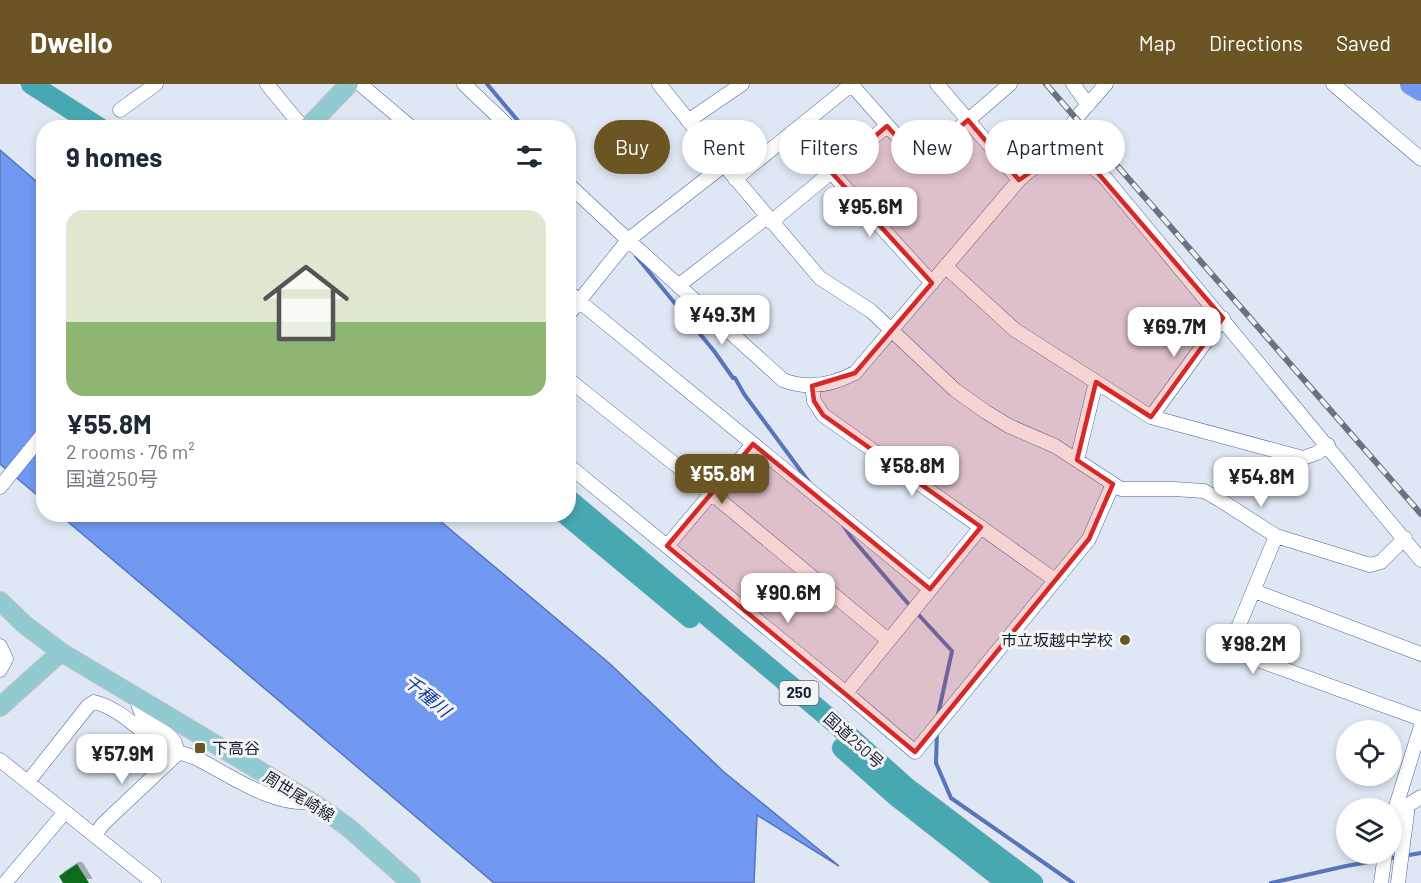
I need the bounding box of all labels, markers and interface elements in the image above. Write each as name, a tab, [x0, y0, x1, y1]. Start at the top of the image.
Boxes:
text: Dwello	[30, 25, 113, 59]
text: Map	[1139, 30, 1176, 55]
text: Directions	[1209, 30, 1303, 55]
text: Saved	[1336, 30, 1391, 55]
chip: Buy	[594, 120, 670, 174]
chip: Rent	[682, 120, 767, 174]
chip: Filters	[779, 120, 879, 174]
chip: New	[891, 120, 973, 174]
chip: Apartment	[985, 120, 1125, 174]
icon: filters	[513, 140, 546, 173]
text: 9 homes	[66, 141, 162, 172]
pin: ¥95.6M	[821, 187, 919, 238]
text: ¥95.6M	[837, 194, 903, 218]
icon: home	[252, 249, 360, 357]
pin: ¥49.3M	[673, 295, 771, 346]
text: ¥49.3M	[689, 302, 755, 326]
pin: ¥69.7M	[1125, 307, 1223, 358]
text: ¥69.7M	[1142, 314, 1206, 338]
text: ¥55.8M	[66, 408, 152, 439]
text: 2 rooms · 76 m²	[66, 439, 195, 463]
pin: ¥58.8M	[863, 446, 961, 497]
text: ¥58.8M	[879, 453, 945, 477]
pin: ¥55.8M	[673, 454, 771, 505]
pin: ¥54.8M	[1212, 457, 1310, 508]
text: ¥55.8M	[689, 461, 755, 485]
text: ¥54.8M	[1227, 464, 1295, 488]
text: 国道250号	[66, 466, 158, 490]
pin: ¥90.6M	[739, 573, 837, 624]
text: ¥90.6M	[755, 580, 821, 604]
pin: ¥98.2M	[1204, 624, 1302, 675]
place label: 市立坂越中学校	[1001, 630, 1113, 649]
text: ¥98.2M	[1220, 631, 1286, 655]
marker: 市立坂越中学校	[1118, 633, 1132, 647]
water label: 千種川	[400, 669, 457, 722]
road number: 250	[780, 681, 818, 705]
street label: 国道250号	[821, 708, 888, 771]
map controls	[1336, 720, 1402, 864]
button: locate	[1336, 720, 1402, 786]
pin: ¥57.9M	[73, 734, 171, 785]
place label: 下高谷	[212, 738, 260, 757]
text: ¥57.9M	[90, 741, 154, 765]
marker: 下高谷	[193, 741, 207, 755]
street label: 周世尾崎線	[260, 766, 338, 825]
button: layers	[1336, 798, 1402, 864]

